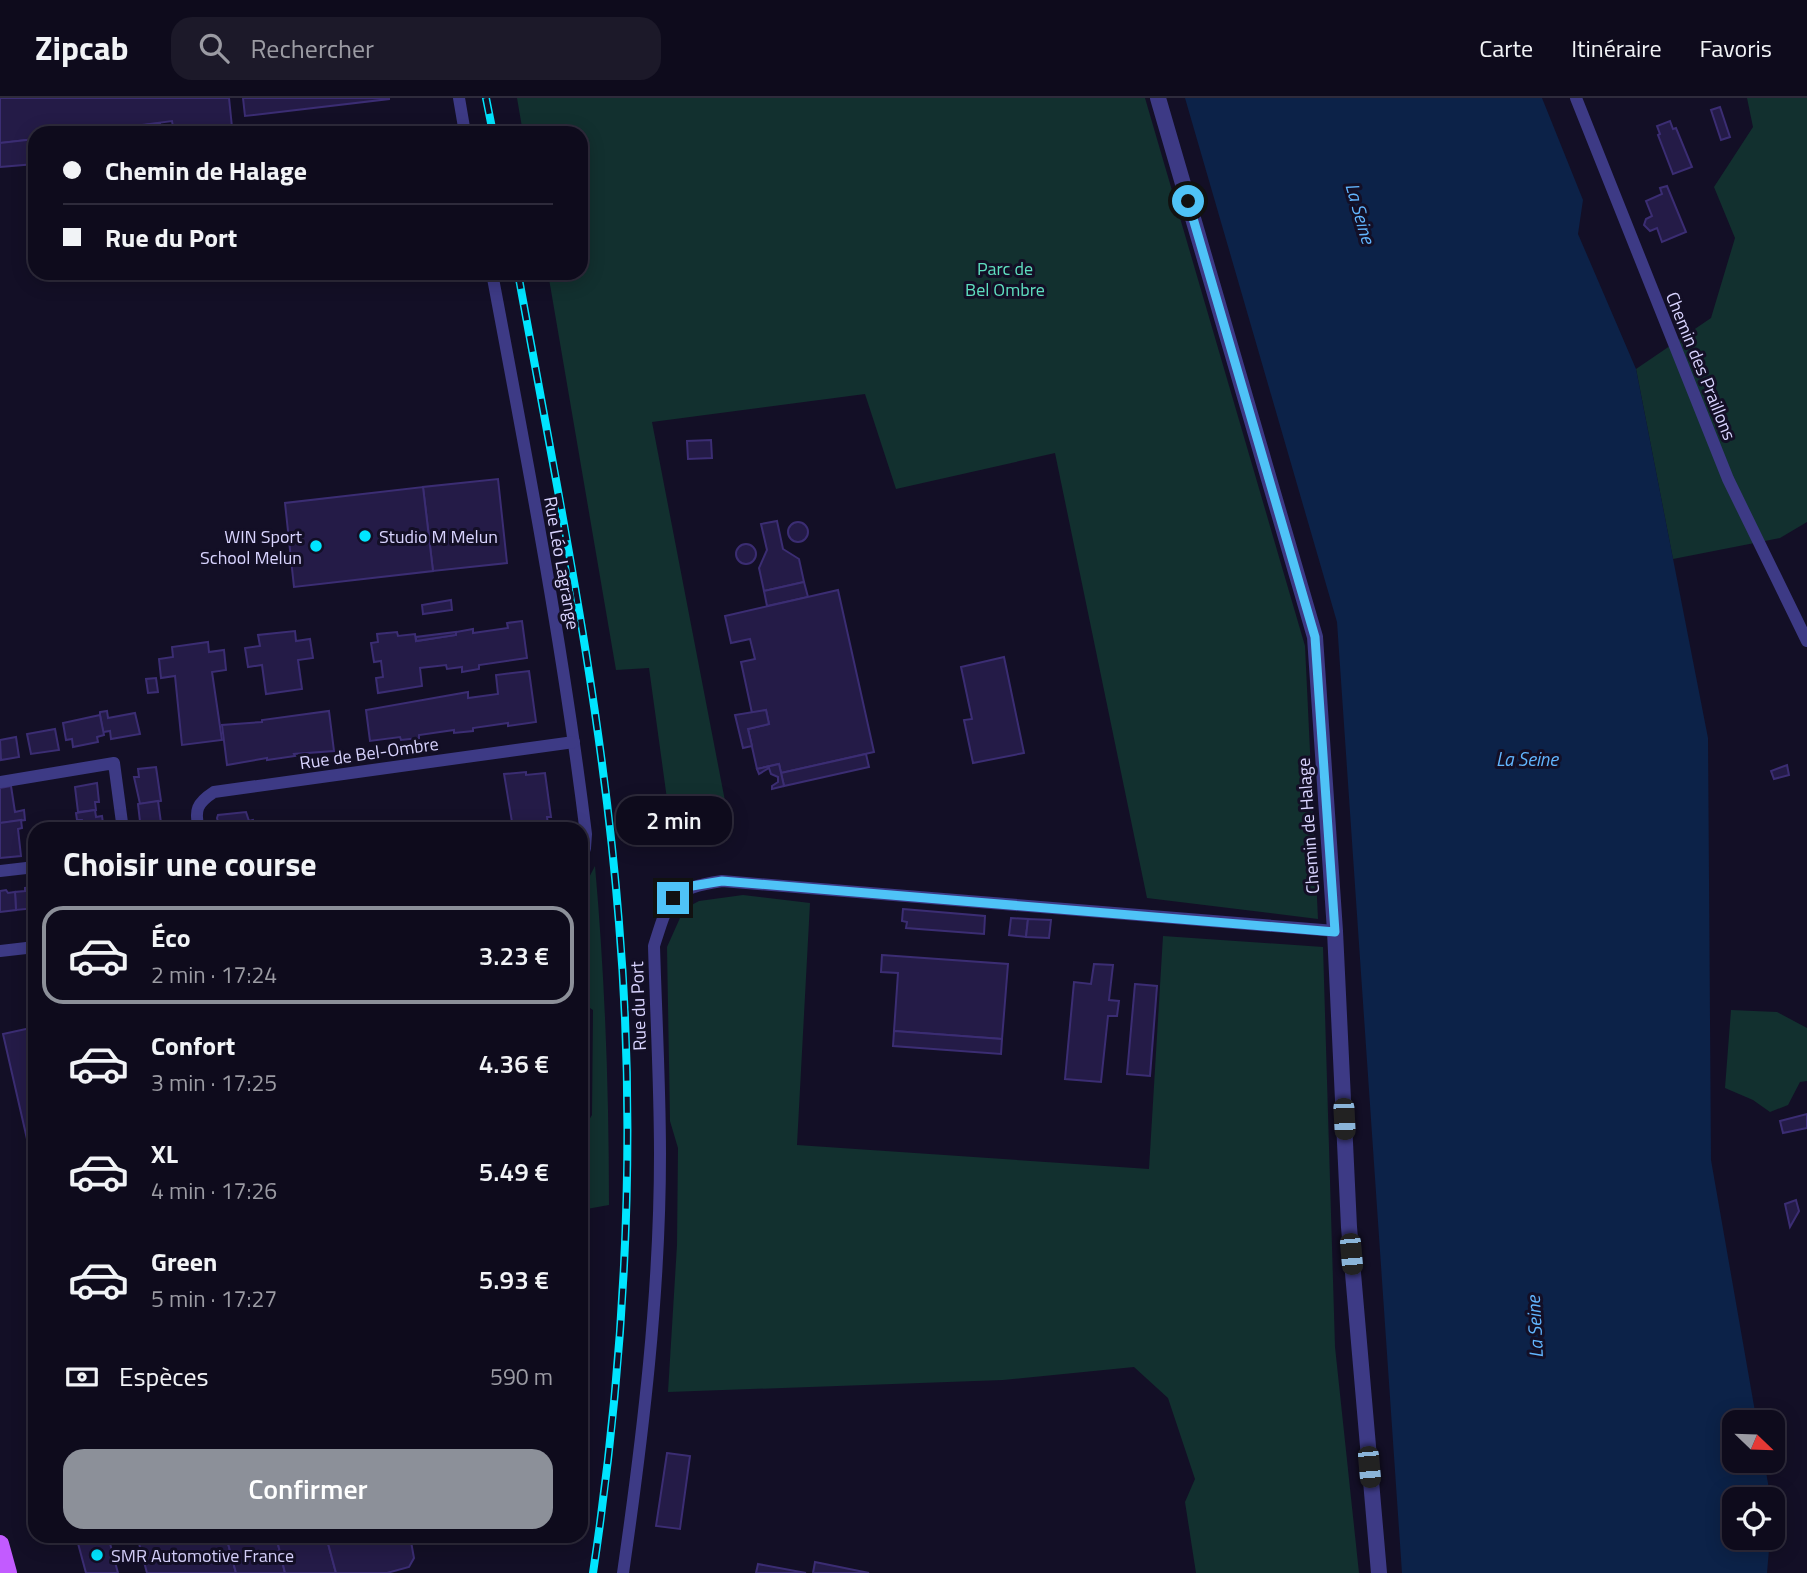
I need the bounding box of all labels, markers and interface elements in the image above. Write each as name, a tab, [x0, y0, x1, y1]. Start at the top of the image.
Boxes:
search box	[171, 17, 661, 80]
text: Zipcab	[35, 23, 129, 73]
icon: search	[195, 29, 233, 67]
text: Rechercher	[251, 29, 374, 68]
text: Carte	[1479, 30, 1533, 66]
text: Itinéraire	[1571, 30, 1662, 66]
text: Favoris	[1700, 30, 1772, 66]
text: Chemin de Halage	[105, 151, 307, 190]
water label: La Seine	[1338, 179, 1384, 248]
route start	[1172, 185, 1204, 217]
text: Rue du Port	[105, 218, 237, 257]
park label: Parc de Bel Ombre	[965, 255, 1045, 303]
street label: Chemin des Praillons	[1659, 288, 1743, 444]
street label: Rue Léo Lagrange	[537, 494, 587, 632]
place label: WIN Sport School Melun	[200, 523, 303, 571]
place label: Studio M Melun	[379, 523, 498, 550]
marker: Studio M Melun	[357, 528, 373, 544]
marker: WIN Sport School Melun	[308, 538, 324, 554]
street label: Rue de Bel-Ombre	[298, 730, 440, 776]
water label: La Seine	[1496, 744, 1559, 773]
street label: Chemin de Halage	[1290, 757, 1326, 895]
callout: 2 min	[615, 796, 731, 846]
text: 2 min	[646, 803, 702, 838]
text: Choisir une course	[63, 840, 317, 888]
route end	[657, 882, 689, 914]
text: Éco	[151, 918, 191, 957]
icon: car	[67, 924, 130, 987]
text: 3.23 €	[479, 936, 549, 975]
text: 2 min · 17:24	[151, 957, 277, 992]
street label: Rue du Port	[623, 960, 653, 1051]
text: Confort	[151, 1026, 235, 1065]
icon: car	[67, 1032, 130, 1095]
text: 4.36 €	[479, 1044, 549, 1083]
text: 3 min · 17:25	[151, 1065, 277, 1100]
car	[1333, 1097, 1356, 1141]
text: XL	[151, 1134, 178, 1173]
icon: car	[67, 1140, 130, 1203]
text: 5.49 €	[479, 1152, 549, 1191]
text: 4 min · 17:26	[151, 1173, 277, 1208]
car	[1339, 1232, 1364, 1276]
text: Green	[151, 1242, 217, 1281]
icon: car	[67, 1248, 130, 1311]
text: 5.93 €	[479, 1260, 549, 1299]
text: 5 min · 17:27	[151, 1281, 277, 1316]
water label: La Seine	[1518, 1294, 1550, 1359]
text: Espèces	[119, 1357, 209, 1396]
icon: cash	[63, 1358, 101, 1396]
text: 590 m	[490, 1359, 553, 1394]
north arrow	[1722, 1410, 1785, 1474]
map controls	[1722, 1410, 1785, 1550]
car	[1357, 1445, 1382, 1489]
button: Confirmer	[63, 1449, 553, 1529]
button: locate	[1722, 1487, 1785, 1550]
place label: SMR Automotive France	[111, 1542, 294, 1569]
marker: SMR Automotive France	[89, 1547, 105, 1563]

